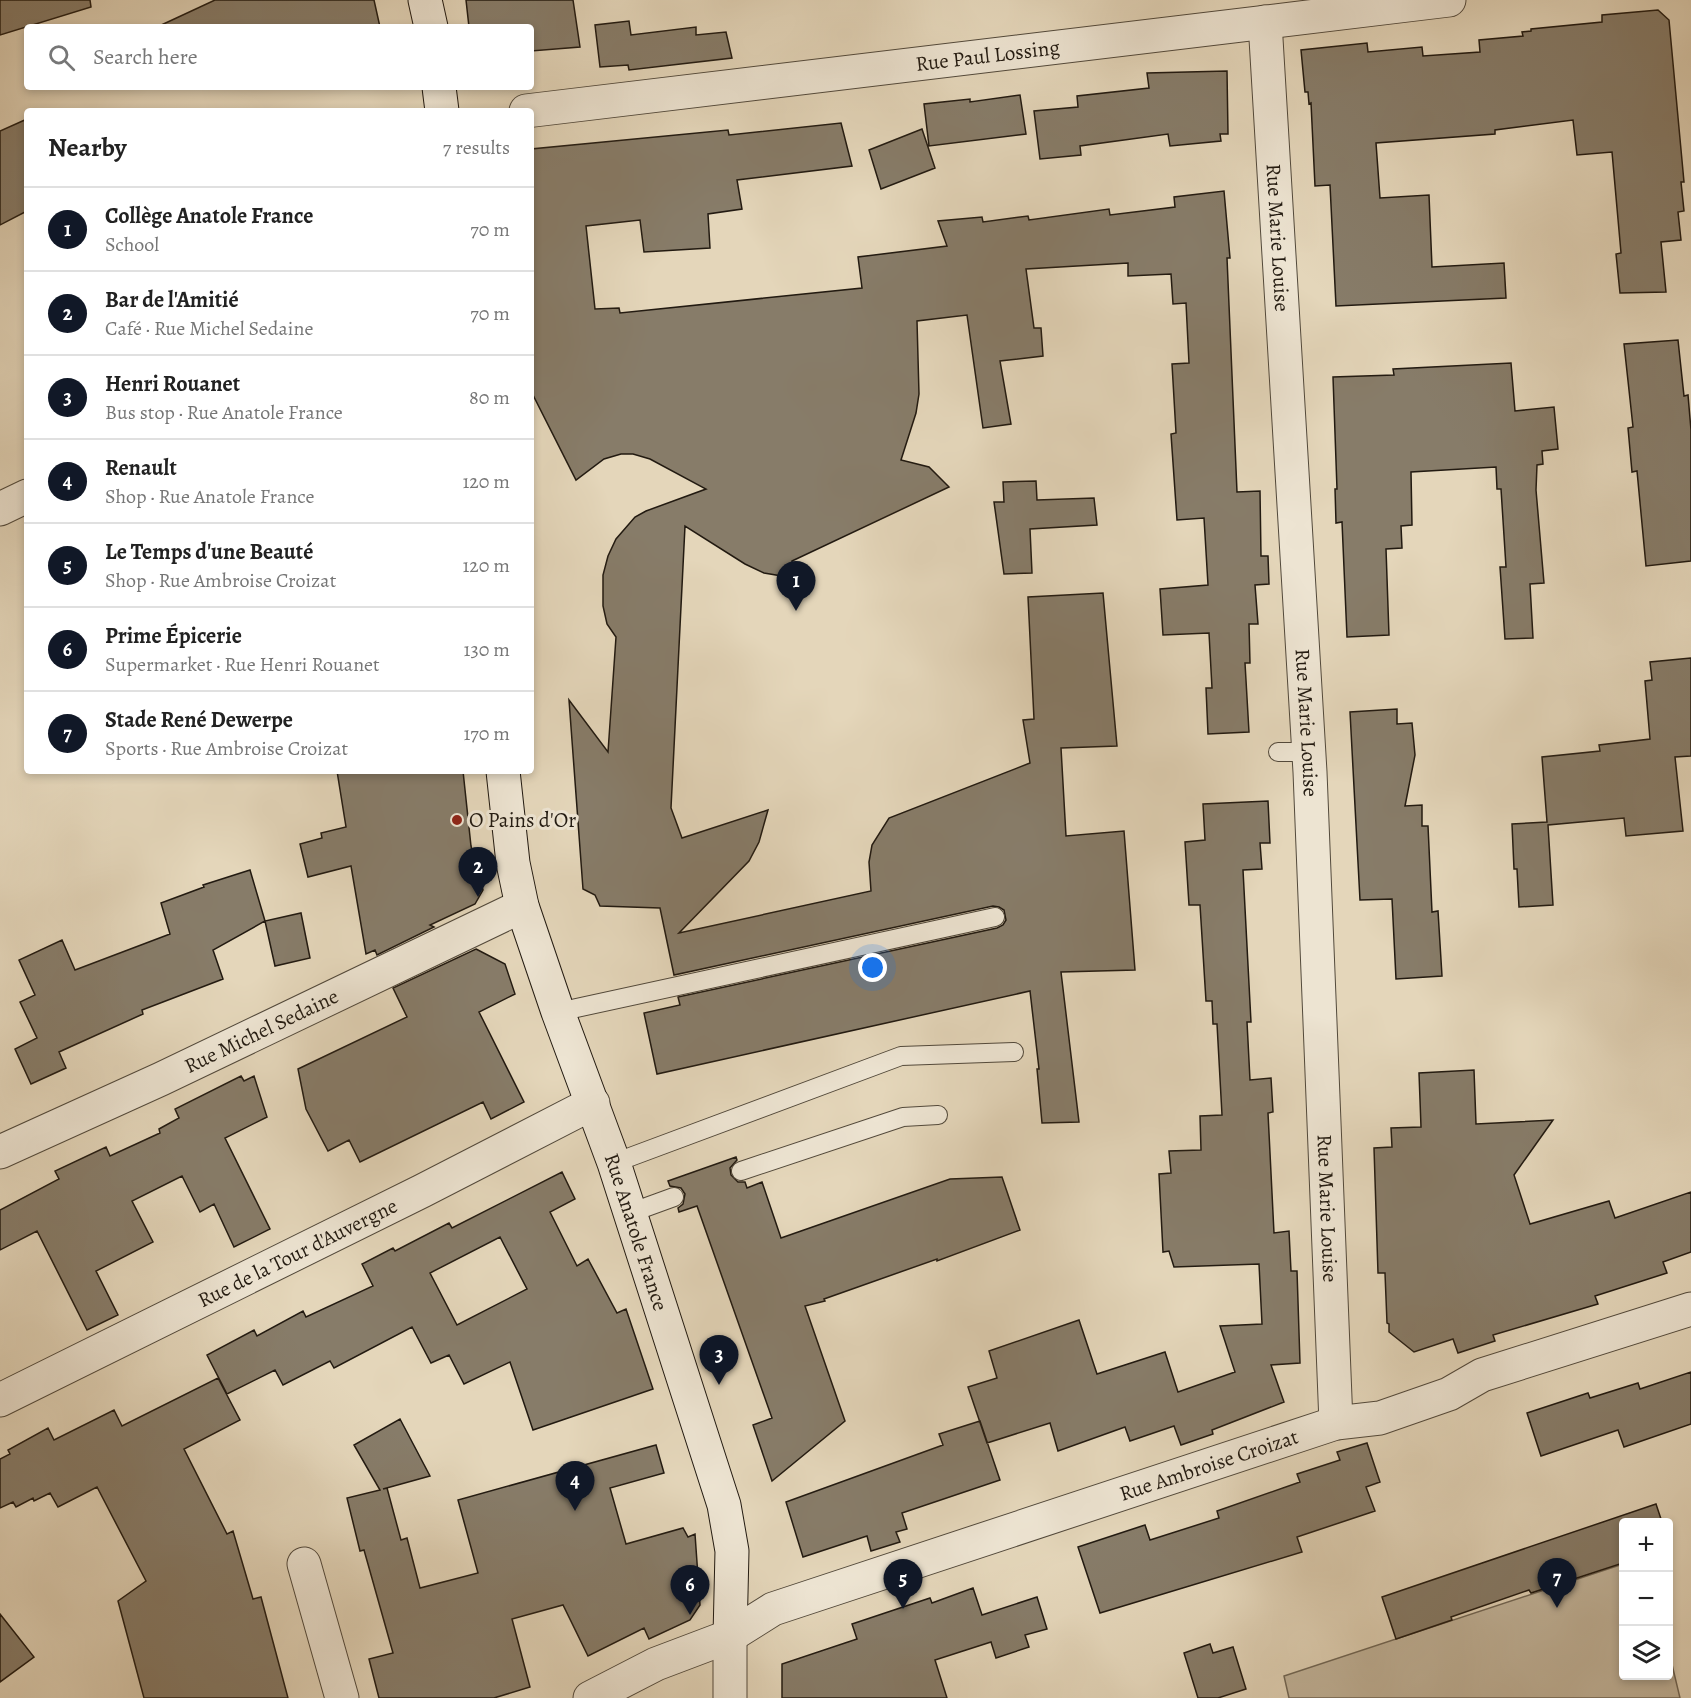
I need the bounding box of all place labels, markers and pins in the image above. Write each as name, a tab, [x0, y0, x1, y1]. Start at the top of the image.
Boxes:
pin: 1	[776, 562, 816, 611]
place label: O Pains d'Or	[469, 806, 576, 834]
marker: O Pains d'Or	[450, 813, 464, 827]
pin: 2	[458, 848, 498, 897]
pin: 3	[700, 1336, 738, 1385]
pin: 4	[556, 1462, 594, 1511]
pin: 7	[1538, 1558, 1576, 1608]
pin: 5	[884, 1560, 922, 1609]
pin: 6	[670, 1566, 710, 1615]

